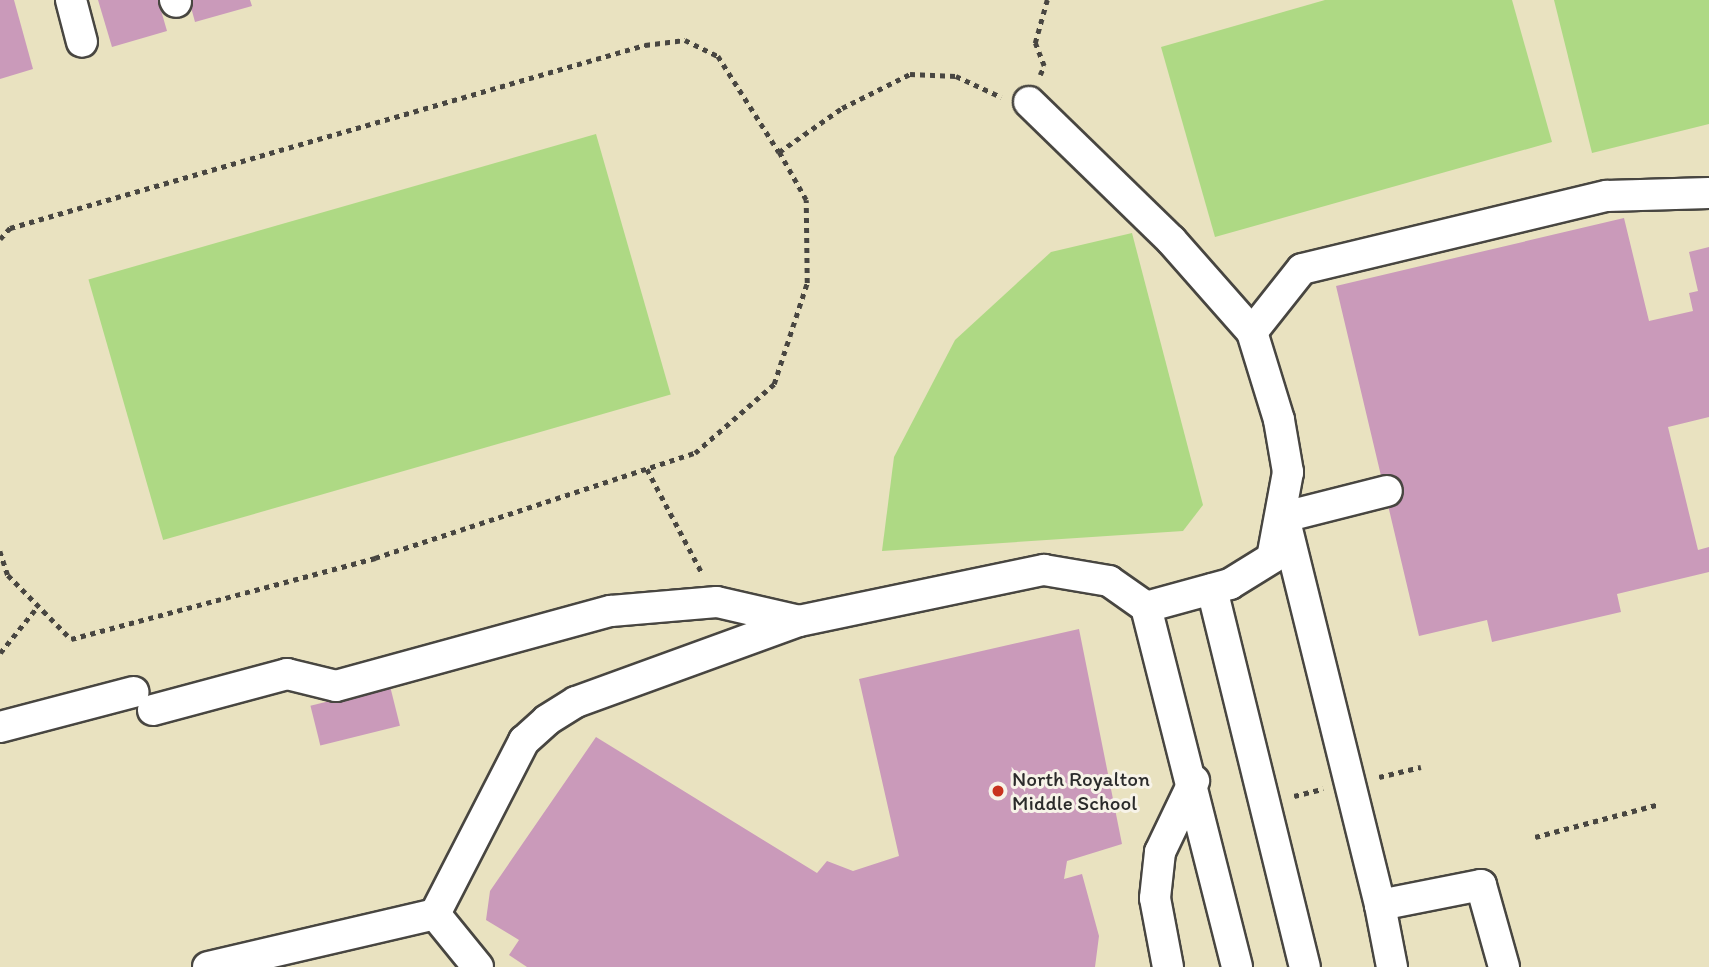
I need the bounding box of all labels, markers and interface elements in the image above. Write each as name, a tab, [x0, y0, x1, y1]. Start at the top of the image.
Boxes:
place label: North Royalton Middle School	[1012, 766, 1149, 816]
marker: North Royalton Middle School	[990, 783, 1006, 799]

